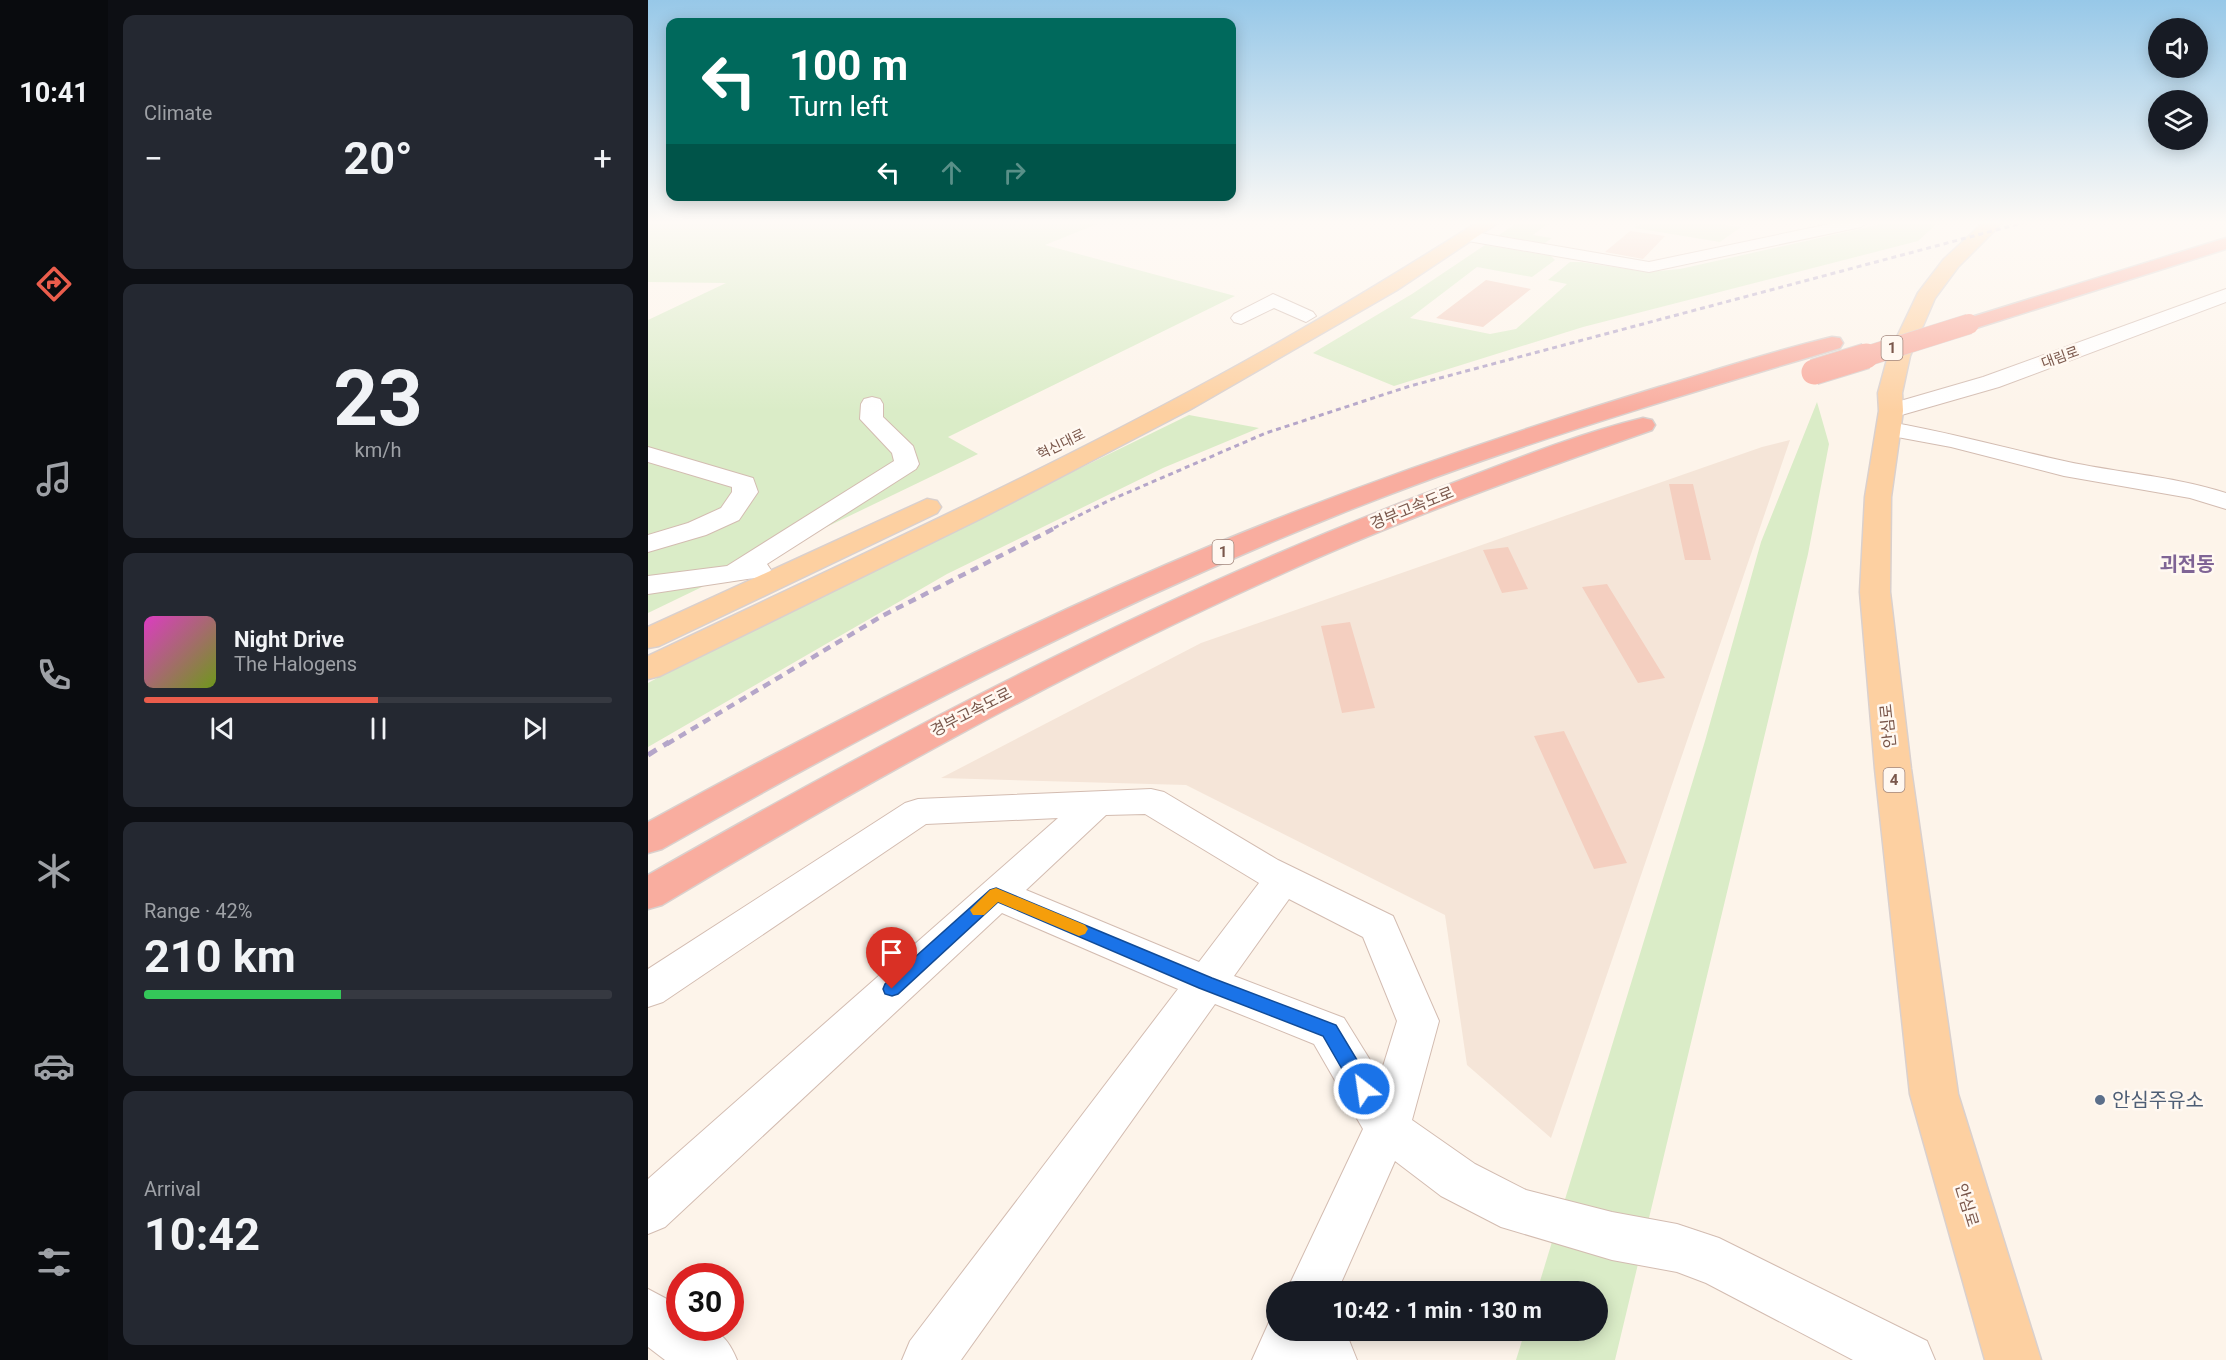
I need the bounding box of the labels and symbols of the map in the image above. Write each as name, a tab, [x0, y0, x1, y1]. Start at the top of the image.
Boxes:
road number: 1	[1882, 336, 1902, 360]
street label: 대림로	[2039, 343, 2081, 371]
street label: 혁신대로	[1034, 425, 1088, 462]
street label: 경부고속도로	[1367, 483, 1457, 533]
road number: 1	[1212, 540, 1234, 564]
district label: 괴전동	[2159, 552, 2215, 576]
street label: 경부고속도로	[927, 683, 1015, 741]
street label: 안심로	[1876, 703, 1900, 749]
road number: 4	[1884, 768, 1904, 792]
pin	[866, 927, 917, 989]
position arrow	[1332, 1057, 1396, 1121]
place label: 안심주유소	[2112, 1088, 2204, 1112]
marker: 안심주유소	[2093, 1093, 2107, 1107]
street label: 안심로	[1951, 1181, 1983, 1229]
speed limit sign: 30	[666, 1263, 744, 1341]

